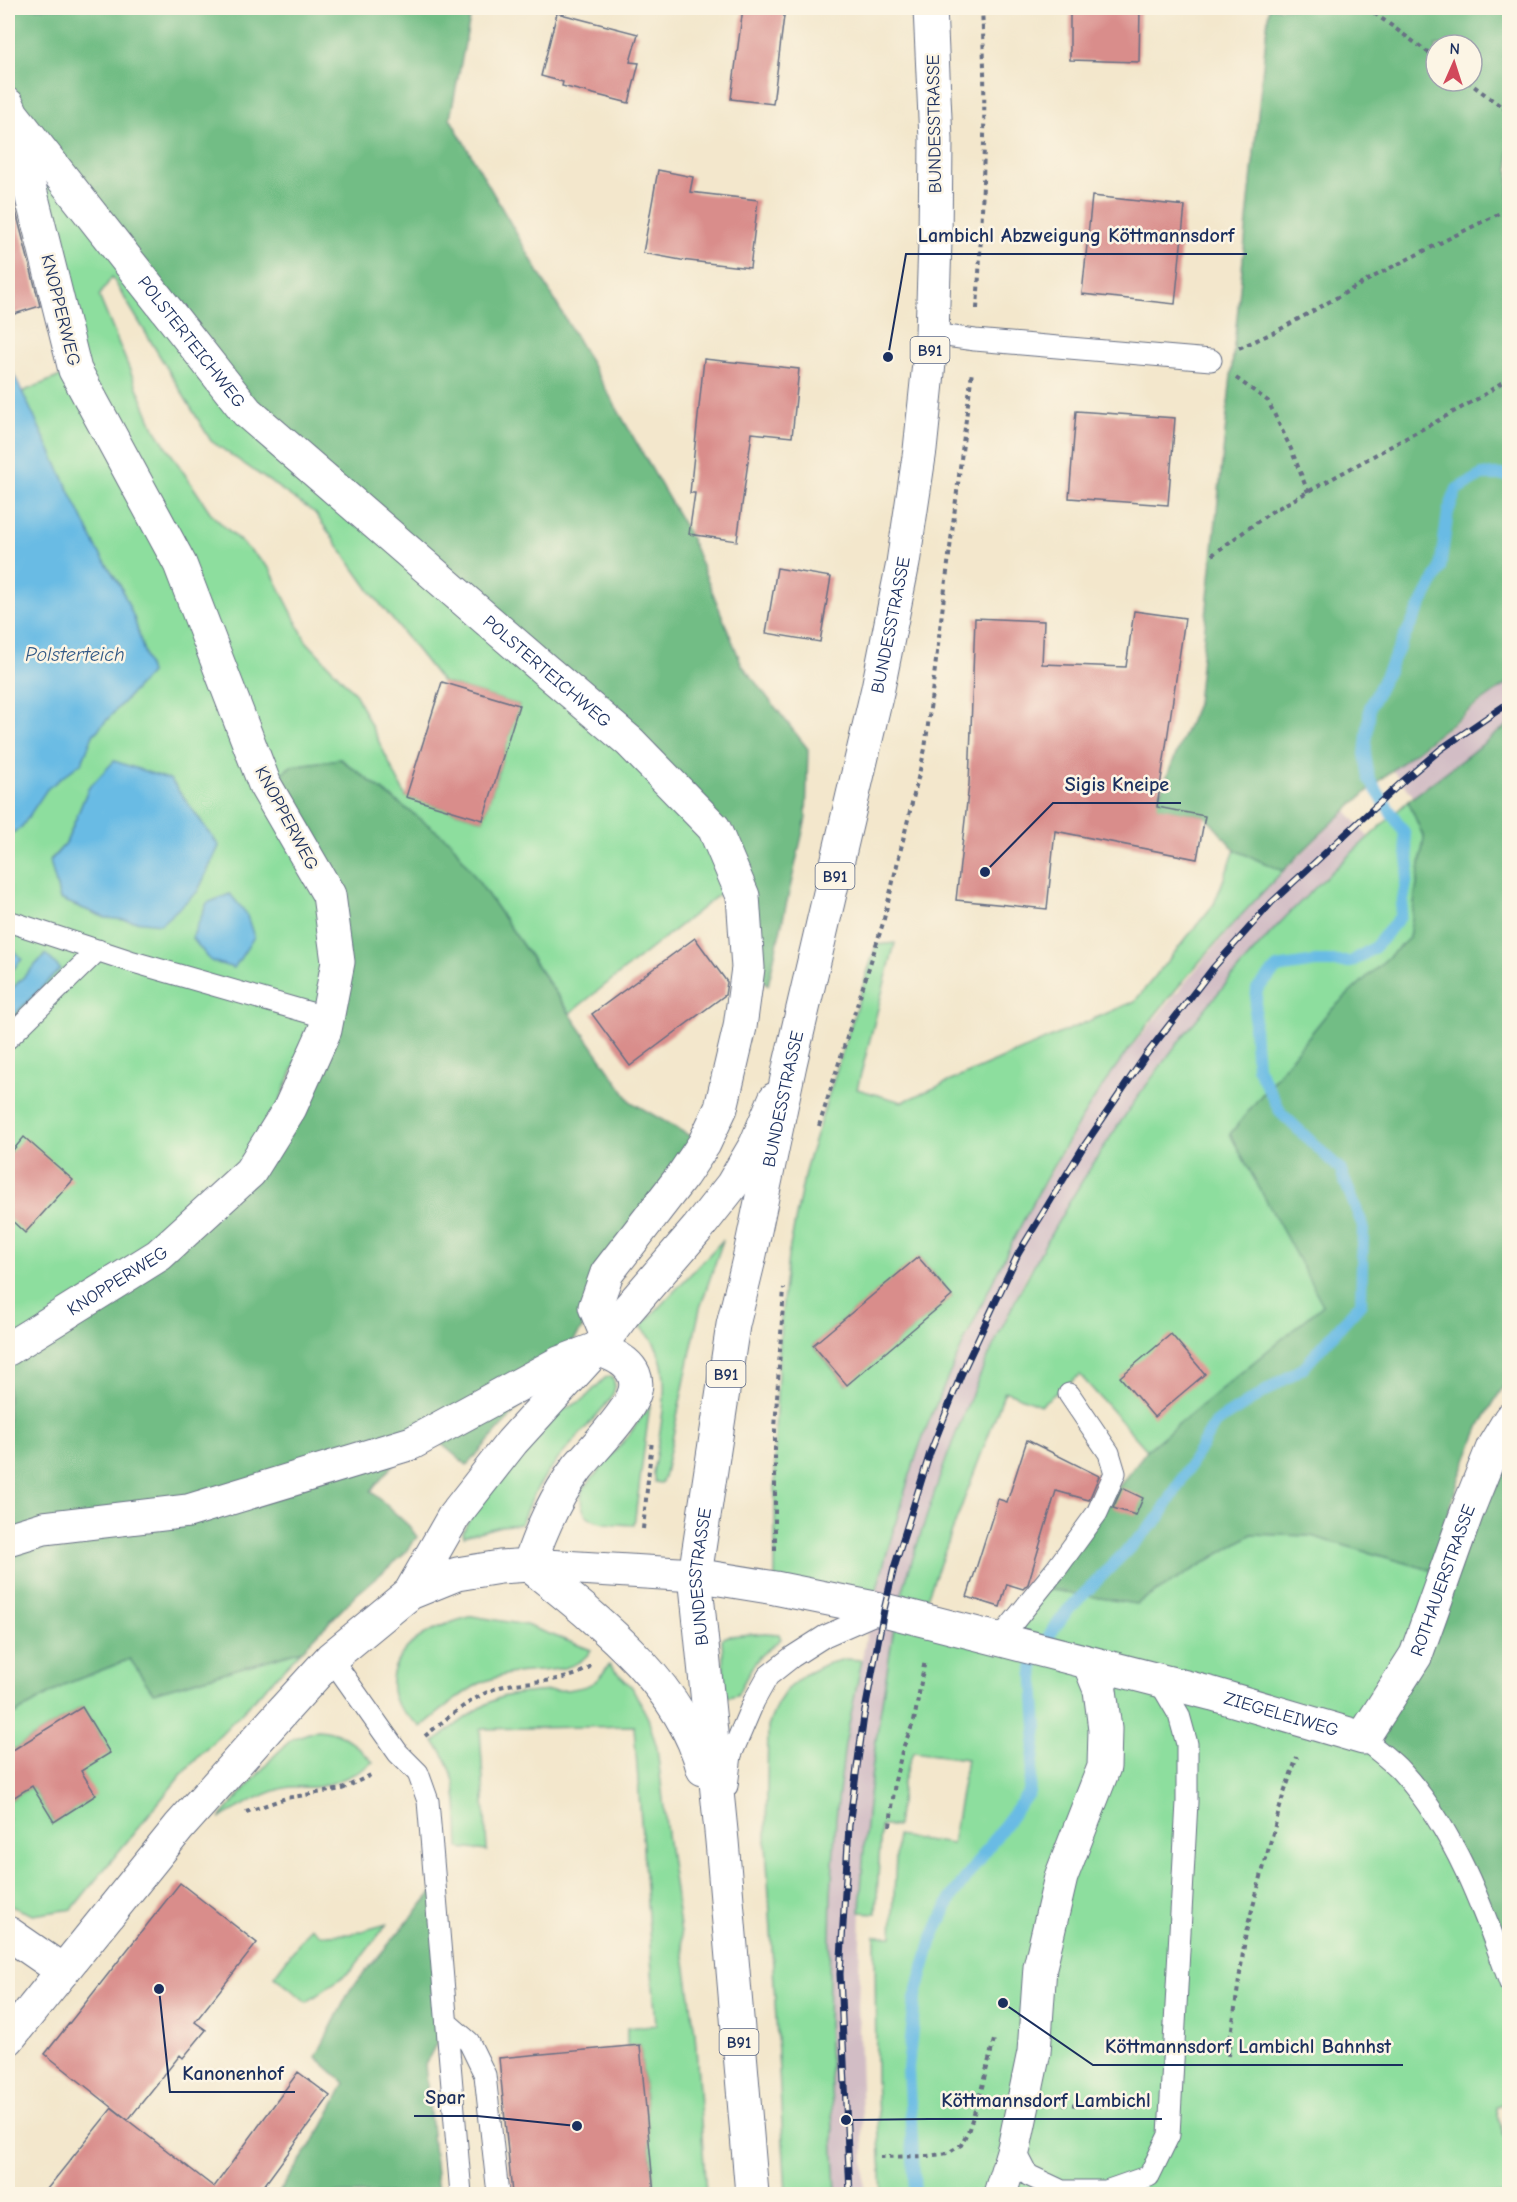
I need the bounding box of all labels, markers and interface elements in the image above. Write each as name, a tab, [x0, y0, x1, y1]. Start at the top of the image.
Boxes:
north arrow	[1424, 33, 1484, 93]
text: N	[1449, 40, 1460, 58]
street label: BUNDESSTRASSE	[923, 54, 946, 194]
callout: Lambichl Abzweigung Köttmannsdorf	[906, 216, 1247, 254]
text: Lambichl Abzweigung Köttmannsdorf	[918, 224, 1236, 247]
street label: KNOPPERWEG	[36, 252, 85, 368]
street label: POLSTERTEICHWEG	[133, 272, 250, 412]
road number: B91	[910, 337, 950, 363]
street label: BUNDESSTRASSE	[867, 555, 915, 695]
street label: POLSTERTEICHWEG	[479, 611, 615, 732]
water label: Polsterteich	[25, 643, 125, 666]
street label: KNOPPERWEG	[250, 763, 323, 874]
callout: Sigis Kneipe	[1053, 765, 1181, 803]
text: Sigis Kneipe	[1065, 773, 1169, 796]
road number: B91	[816, 863, 854, 889]
street label: BUNDESSTRASSE	[759, 1029, 808, 1169]
street label: KNOPPERWEG	[64, 1242, 173, 1320]
road number: B91	[706, 1361, 746, 1387]
street label: ROTHAUERSTRASSE	[1406, 1501, 1480, 1659]
street label: BUNDESSTRASSE	[685, 1506, 716, 1647]
street label: ZIEGELEIWEG	[1222, 1688, 1341, 1741]
callout: Köttmannsdorf Lambichl Bahnhst	[1093, 2027, 1403, 2065]
road number: B91	[720, 2029, 758, 2055]
text: Köttmannsdorf Lambichl Bahnhst	[1105, 2035, 1392, 2058]
callout: Kanonenhof	[170, 2054, 295, 2092]
text: Kanonenhof	[182, 2062, 285, 2085]
callout: Spar	[414, 2078, 477, 2116]
callout: Köttmannsdorf Lambichl	[929, 2081, 1162, 2119]
text: Spar	[425, 2086, 465, 2109]
text: Köttmannsdorf Lambichl	[941, 2089, 1151, 2112]

